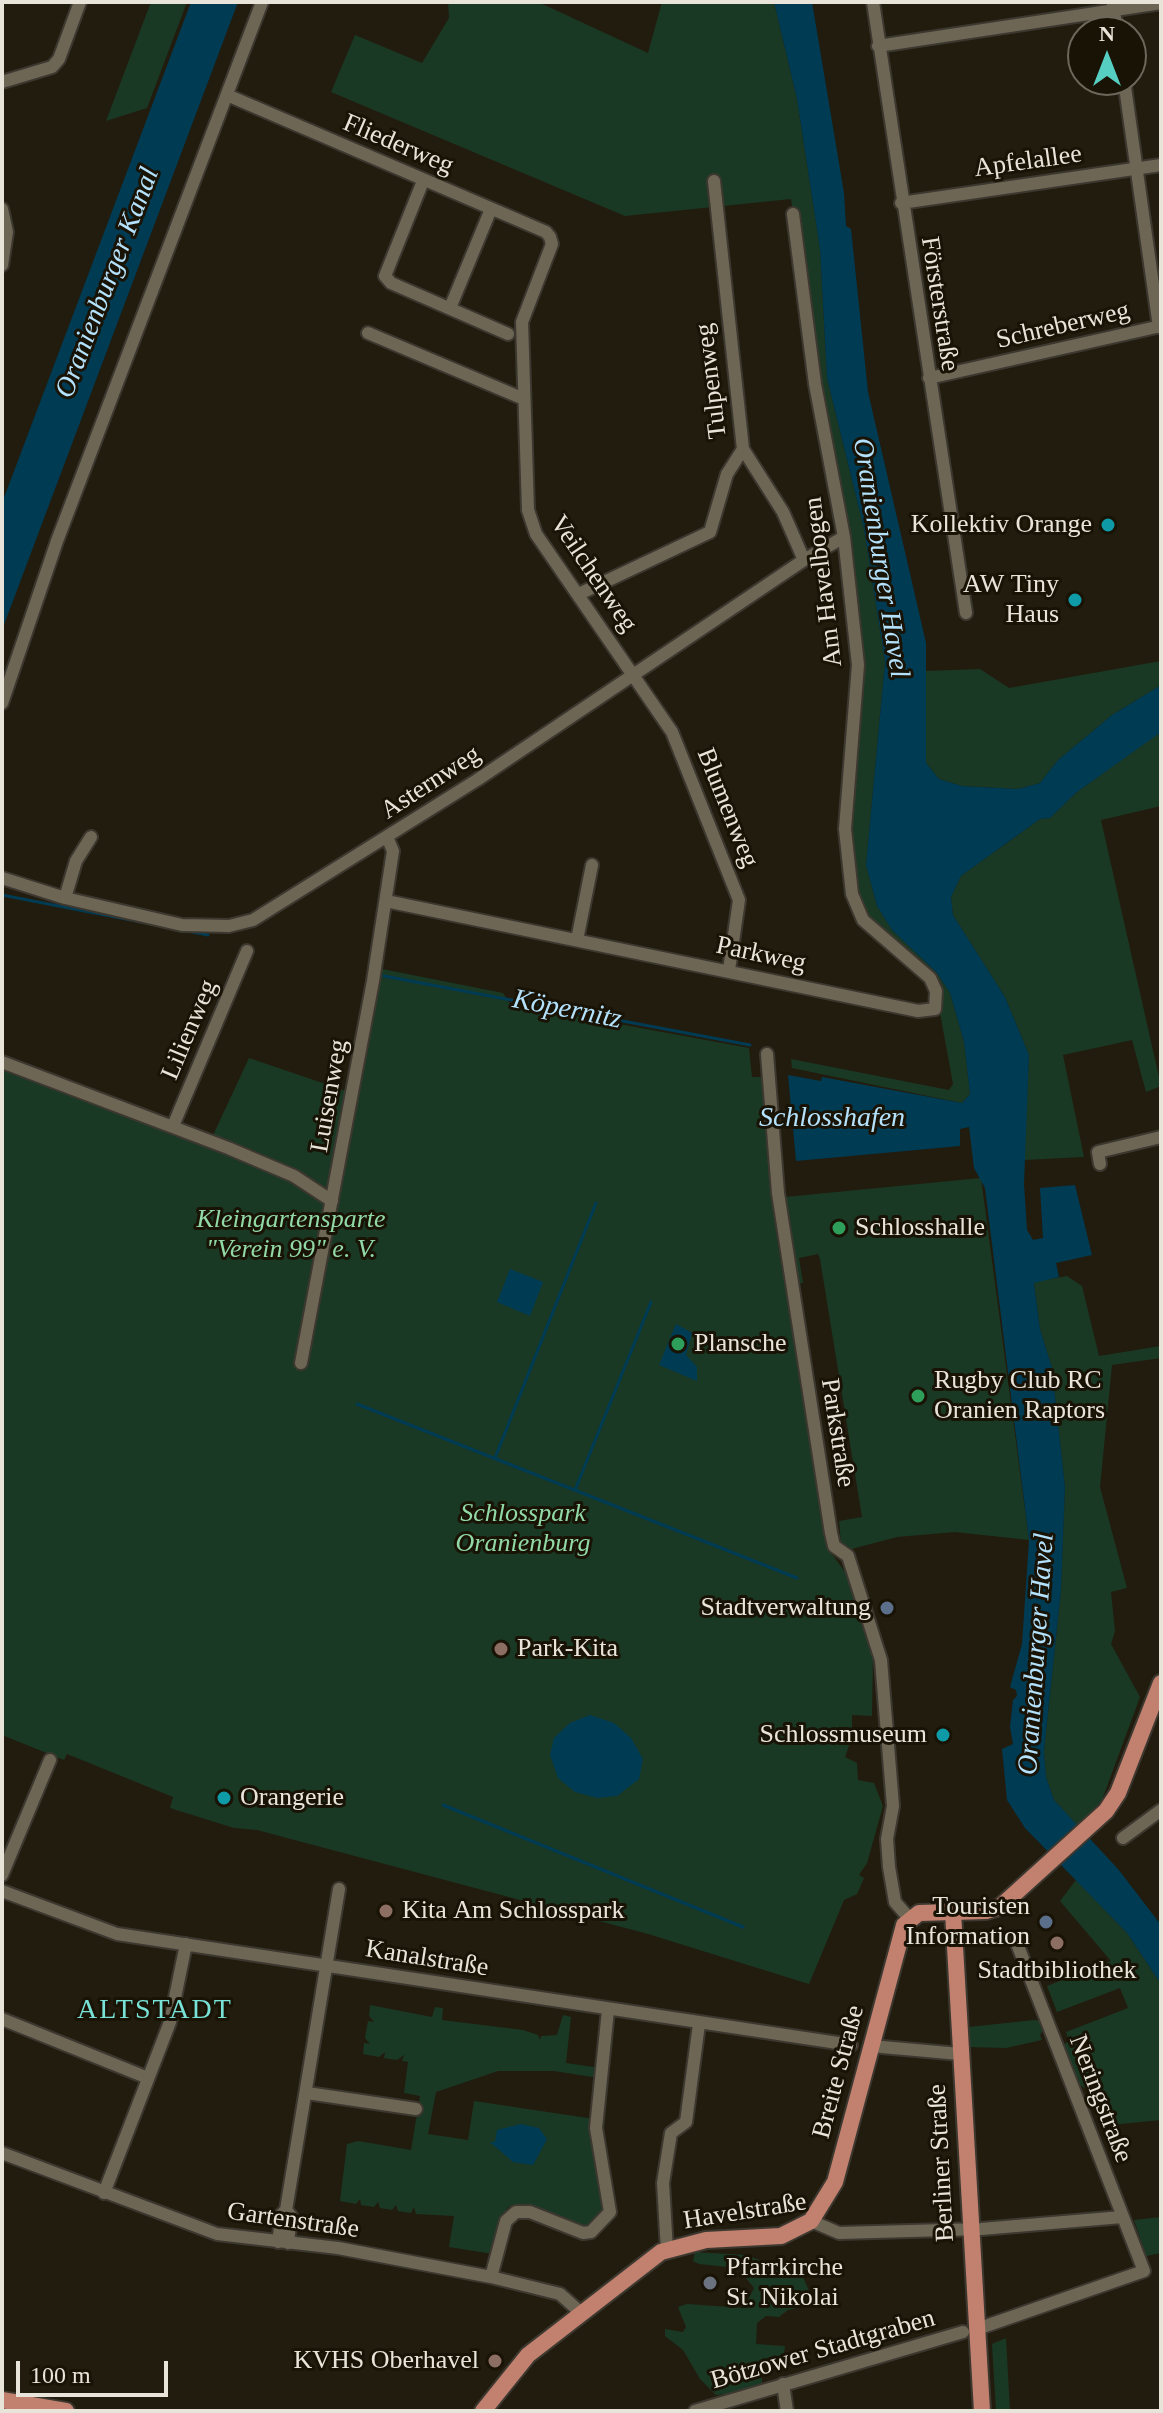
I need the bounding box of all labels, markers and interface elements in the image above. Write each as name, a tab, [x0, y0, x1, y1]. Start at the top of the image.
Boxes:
north arrow	[1067, 16, 1147, 96]
text: N	[1099, 21, 1115, 46]
street label: Fliederweg	[338, 108, 458, 182]
street label: Apfelallee	[972, 139, 1084, 185]
water label: Oranienburger Kanal	[49, 163, 167, 403]
street label: Försterstraße	[913, 235, 965, 373]
street label: Schreberweg	[993, 296, 1133, 356]
street label: Tulpenweg	[689, 322, 735, 440]
water label: Oranienburger Havel	[844, 436, 916, 680]
street label: Am Havelbogen	[798, 495, 850, 669]
place label: Kollektiv Orange	[911, 509, 1092, 541]
street label: Veilchenweg	[543, 510, 643, 638]
marker: Kollektiv Orange	[1099, 516, 1117, 534]
place label: AW Tiny Haus	[963, 569, 1059, 630]
marker: AW Tiny Haus	[1066, 591, 1084, 609]
street label: Asternweg	[375, 739, 487, 827]
street label: Blumenweg	[689, 744, 765, 872]
street label: Parkweg	[713, 930, 809, 980]
street label: Lilienweg	[155, 975, 225, 1085]
water label: Köpernitz	[510, 983, 624, 1037]
street label: Luisenweg	[305, 1037, 355, 1155]
water label: Schlosshafen	[759, 1102, 905, 1136]
park label: Kleingartensparte "Verein 99" e. V.	[196, 1204, 386, 1266]
place label: Schlosshalle	[855, 1212, 985, 1244]
marker: Schlosshalle	[830, 1219, 848, 1237]
place label: Plansche	[694, 1328, 786, 1360]
marker: Plansche	[669, 1335, 687, 1353]
place label: Rugby Club RC Oranien Raptors	[934, 1365, 1105, 1426]
street label: Parkstraße	[813, 1376, 861, 1490]
marker: Rugby Club RC Oranien Raptors	[909, 1387, 927, 1405]
park label: Schlosspark Oranienburg	[456, 1498, 590, 1560]
water label: Oranienburger Havel	[1012, 1532, 1062, 1776]
place label: Stadtverwaltung	[701, 1592, 871, 1624]
marker: Stadtverwaltung	[878, 1599, 896, 1617]
place label: Park-Kita	[517, 1633, 618, 1665]
marker: Park-Kita	[492, 1640, 510, 1658]
place label: Schlossmuseum	[759, 1719, 927, 1751]
marker: Schlossmuseum	[934, 1726, 952, 1744]
place label: Orangerie	[240, 1782, 344, 1814]
marker: Orangerie	[215, 1789, 233, 1807]
place label: Touristen Information	[906, 1891, 1030, 1952]
place label: Kita Am Schlosspark	[402, 1895, 624, 1927]
marker: Kita Am Schlosspark	[377, 1902, 395, 1920]
marker: Touristen Information	[1037, 1913, 1055, 1931]
street label: Kanalstraße	[363, 1934, 491, 1984]
marker: Stadtbibliothek	[1048, 1934, 1066, 1952]
place label: Stadtbibliothek	[978, 1955, 1136, 1987]
district label: ALTSTADT	[77, 1994, 233, 2028]
street label: Breite Straße	[806, 2002, 872, 2142]
street label: Neringstraße	[1061, 2031, 1139, 2167]
street label: Berliner Straße	[922, 2083, 962, 2243]
street label: Havelstraße	[681, 2187, 809, 2237]
street label: Gartenstraße	[225, 2196, 361, 2246]
place label: Pfarrkirche St. Nikolai	[726, 2252, 843, 2314]
marker: Pfarrkirche St. Nikolai	[701, 2274, 719, 2292]
street label: Bötzower Stadtgraben	[707, 2303, 939, 2397]
scale bar	[20, 2345, 172, 2395]
place label: KVHS Oberhavel	[293, 2345, 479, 2377]
marker: KVHS Oberhavel	[486, 2352, 504, 2370]
text: 100 m	[30, 2362, 91, 2388]

